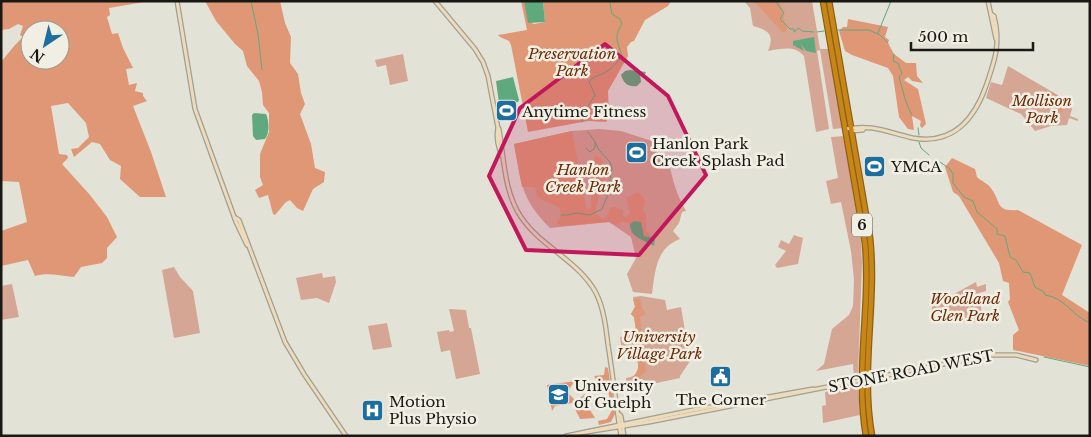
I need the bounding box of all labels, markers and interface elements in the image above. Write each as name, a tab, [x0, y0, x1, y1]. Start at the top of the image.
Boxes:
north arrow	[20, 20, 70, 70]
scale bar	[911, 20, 1034, 52]
text: 500 m	[918, 27, 968, 46]
text: N	[27, 44, 48, 67]
park label: Preservation Park	[527, 44, 616, 80]
park label: Mollison Park	[1011, 91, 1072, 127]
sports icon: Anytime Fitness	[494, 99, 518, 123]
place label: Anytime Fitness	[521, 102, 647, 121]
place label: Hanlon Park Creek Splash Pad	[652, 134, 785, 170]
sports icon: Hanlon Park Creek Splash Pad	[624, 140, 648, 164]
sports icon: YMCA	[863, 154, 887, 178]
place label: YMCA	[890, 157, 942, 176]
park label: Hanlon Creek Park	[545, 160, 621, 196]
road number: 6	[852, 214, 872, 236]
park label: Woodland Glen Park	[930, 289, 1000, 325]
park label: University Village Park	[616, 327, 702, 363]
street label: STONE ROAD WEST	[827, 346, 995, 396]
public building icon: The Corner	[709, 364, 733, 388]
place label: University of Guelph	[574, 376, 654, 412]
school or university icon: University of Guelph	[546, 382, 570, 406]
place label: The Corner	[676, 390, 767, 409]
place label: Motion Plus Physio	[389, 392, 477, 428]
hospital icon: Motion Plus Physio	[361, 398, 385, 422]

